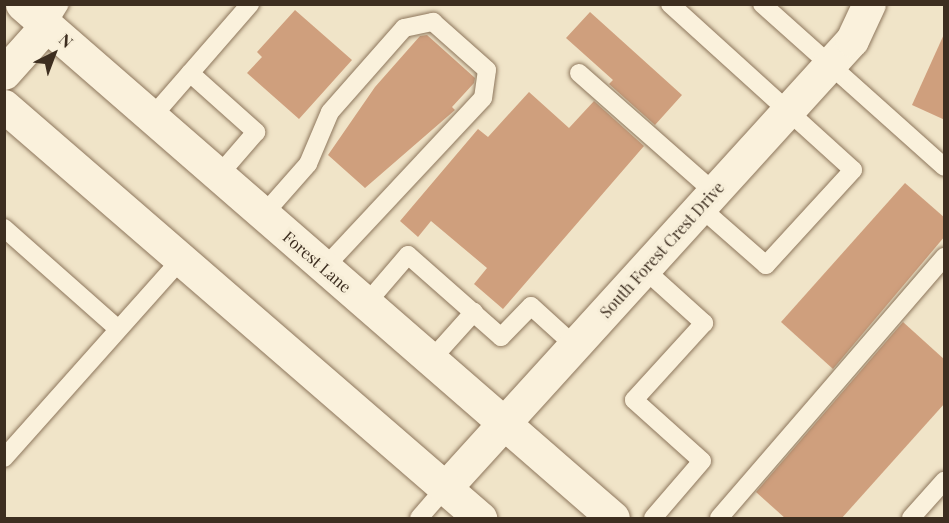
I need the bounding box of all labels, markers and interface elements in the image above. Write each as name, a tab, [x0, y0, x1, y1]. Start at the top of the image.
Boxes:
north arrow	[24, 24, 84, 84]
text: N	[55, 29, 78, 52]
street label: South Forest Crest Drive	[596, 178, 728, 322]
street label: Forest Lane	[279, 227, 355, 297]

